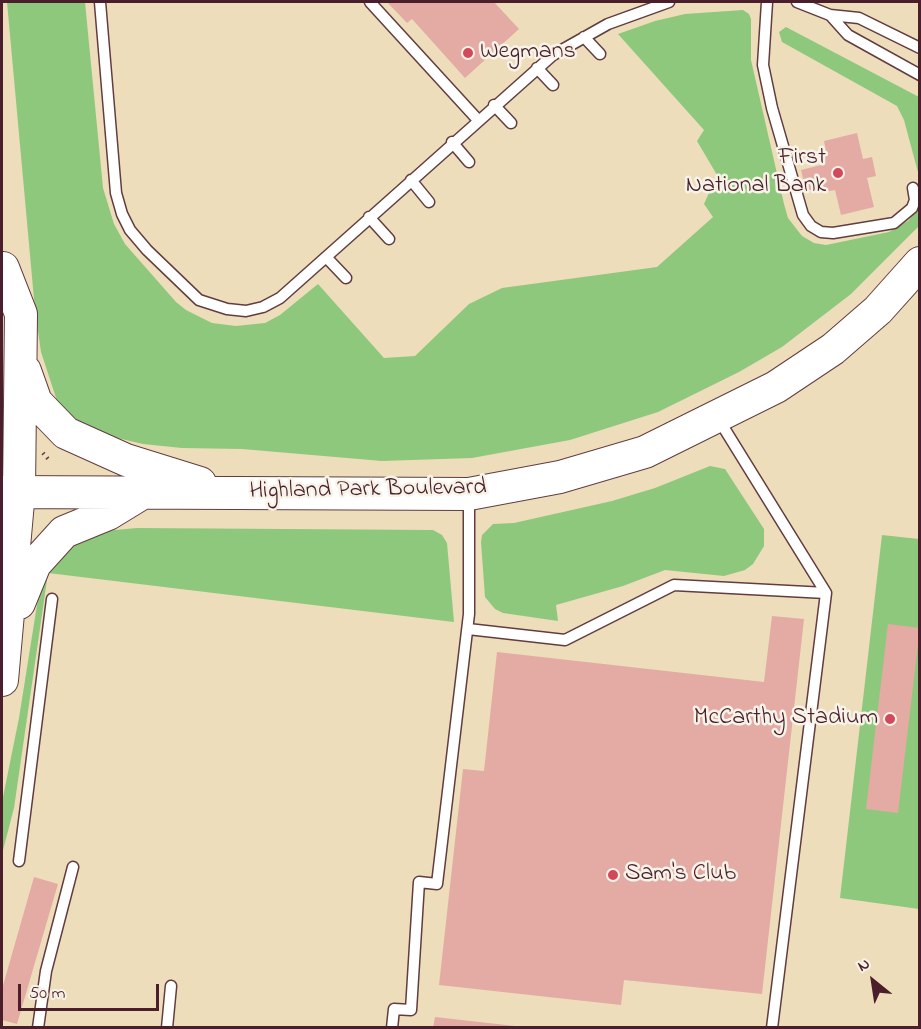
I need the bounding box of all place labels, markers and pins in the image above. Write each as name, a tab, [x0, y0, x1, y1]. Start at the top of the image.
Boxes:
place label: Wegmans	[480, 39, 576, 67]
marker: Wegmans	[461, 46, 475, 60]
place label: First National Bank	[686, 145, 826, 201]
marker: First National Bank	[831, 166, 845, 180]
place label: McCarthy Stadium	[694, 705, 878, 733]
marker: McCarthy Stadium	[883, 712, 897, 726]
place label: Sam's Club	[625, 861, 736, 889]
marker: Sam's Club	[606, 868, 620, 882]

